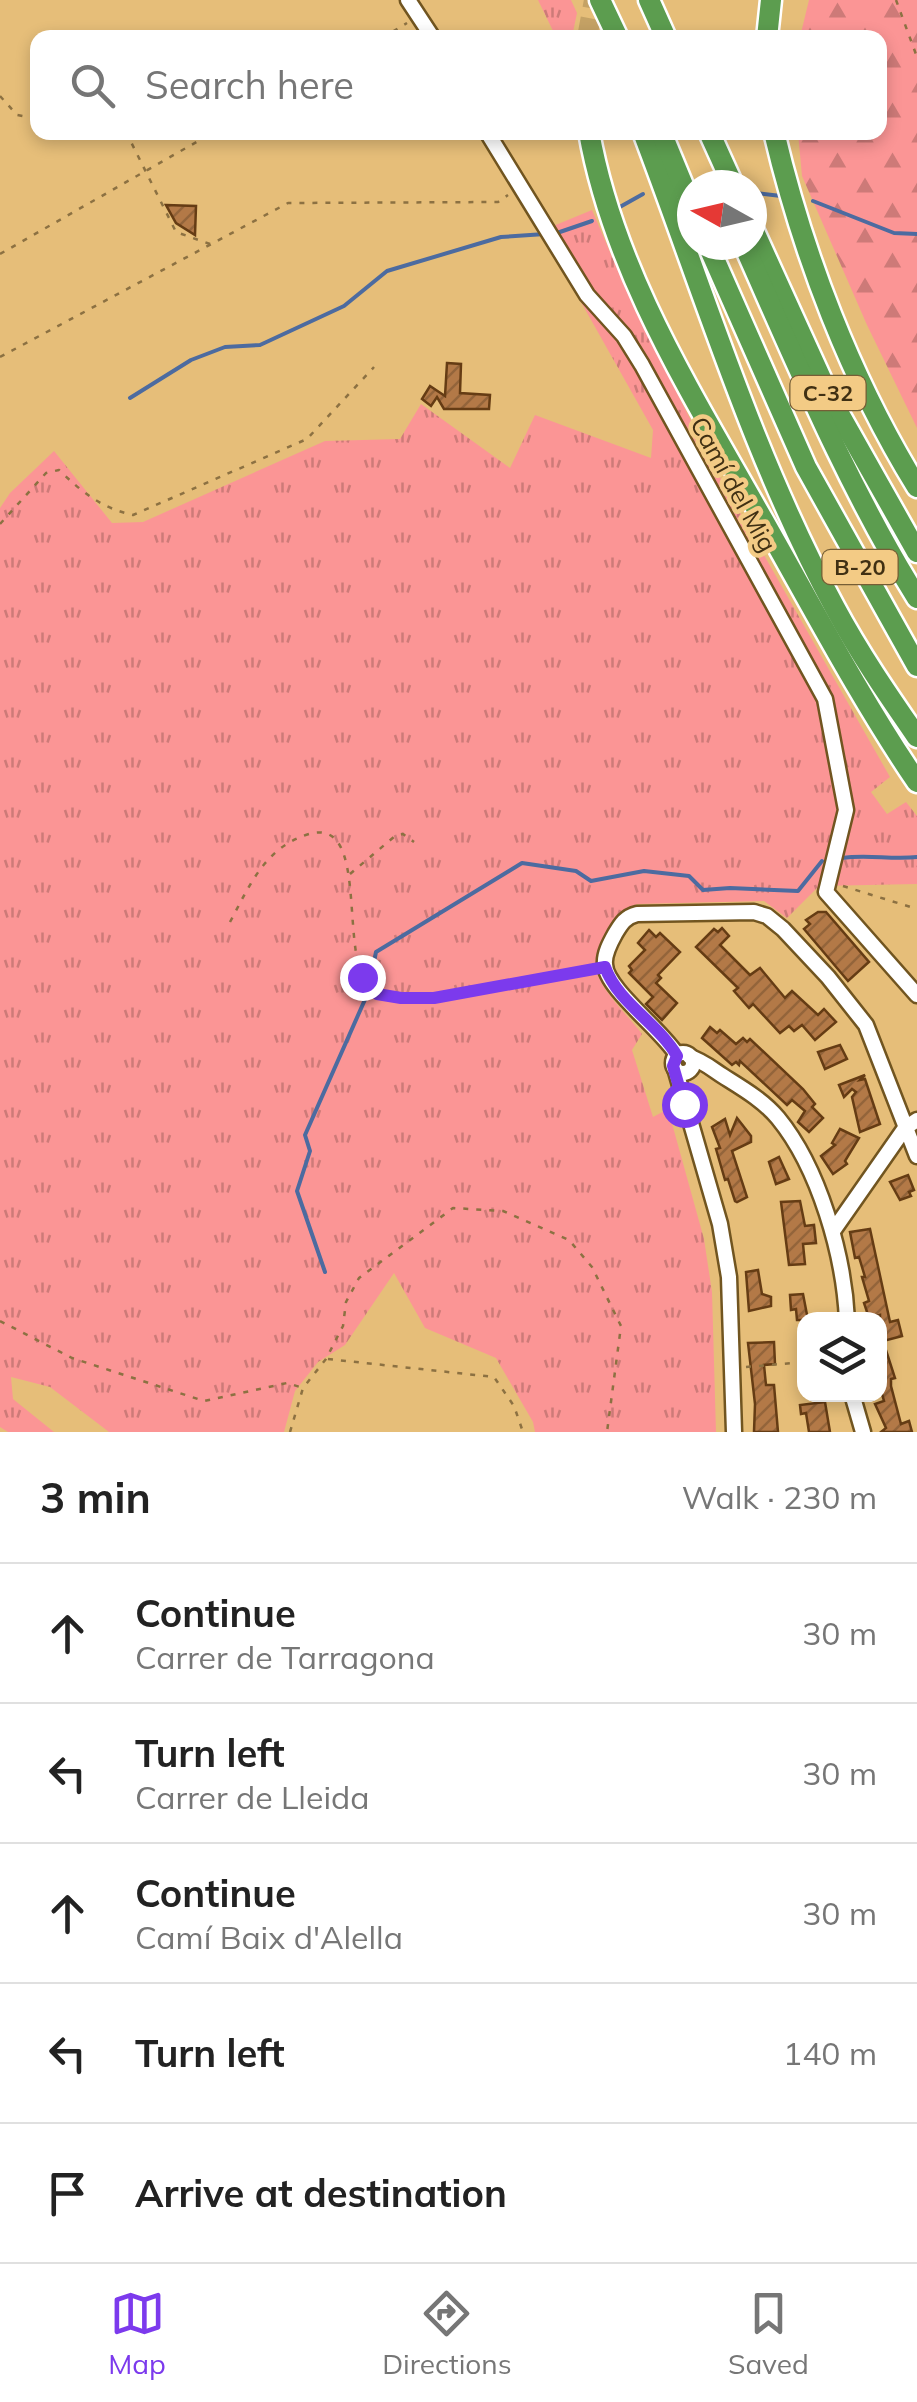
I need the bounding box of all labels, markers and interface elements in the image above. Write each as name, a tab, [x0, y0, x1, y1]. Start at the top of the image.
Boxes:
search box	[30, 30, 887, 140]
icon: search	[65, 58, 120, 113]
text: Search here	[145, 61, 354, 109]
north arrow	[677, 170, 767, 260]
road number: C-32	[790, 376, 866, 410]
street label: Camí del Mig	[684, 411, 784, 557]
road number: B-20	[822, 550, 898, 584]
route end	[340, 955, 386, 1001]
route start	[662, 1082, 708, 1128]
map controls	[797, 1312, 887, 1402]
button: layers	[797, 1312, 887, 1402]
text: 3 min	[40, 1471, 151, 1524]
text: Walk · 230 m	[682, 1477, 877, 1517]
text: Continue	[135, 1589, 296, 1637]
icon: ahead	[40, 1606, 95, 1661]
text: 30 m	[802, 1613, 877, 1653]
text: Carrer de Tarragona	[135, 1637, 435, 1677]
text: Turn left	[135, 1729, 285, 1777]
icon: left	[40, 1746, 95, 1801]
text: 30 m	[802, 1753, 877, 1793]
text: Carrer de Lleida	[135, 1777, 369, 1817]
text: Continue	[135, 1869, 296, 1917]
icon: ahead	[40, 1886, 95, 1941]
text: 30 m	[802, 1893, 877, 1933]
text: Camí Baix d'Alella	[135, 1917, 403, 1957]
icon: left	[40, 2026, 95, 2081]
text: Turn left	[135, 2029, 285, 2077]
text: 140 m	[783, 2033, 877, 2073]
icon: arrive	[40, 2166, 95, 2221]
text: Arrive at destination	[135, 2169, 507, 2217]
tab: Map	[108, 2286, 166, 2381]
tab: Directions	[382, 2286, 512, 2381]
tab: Saved	[728, 2286, 809, 2381]

